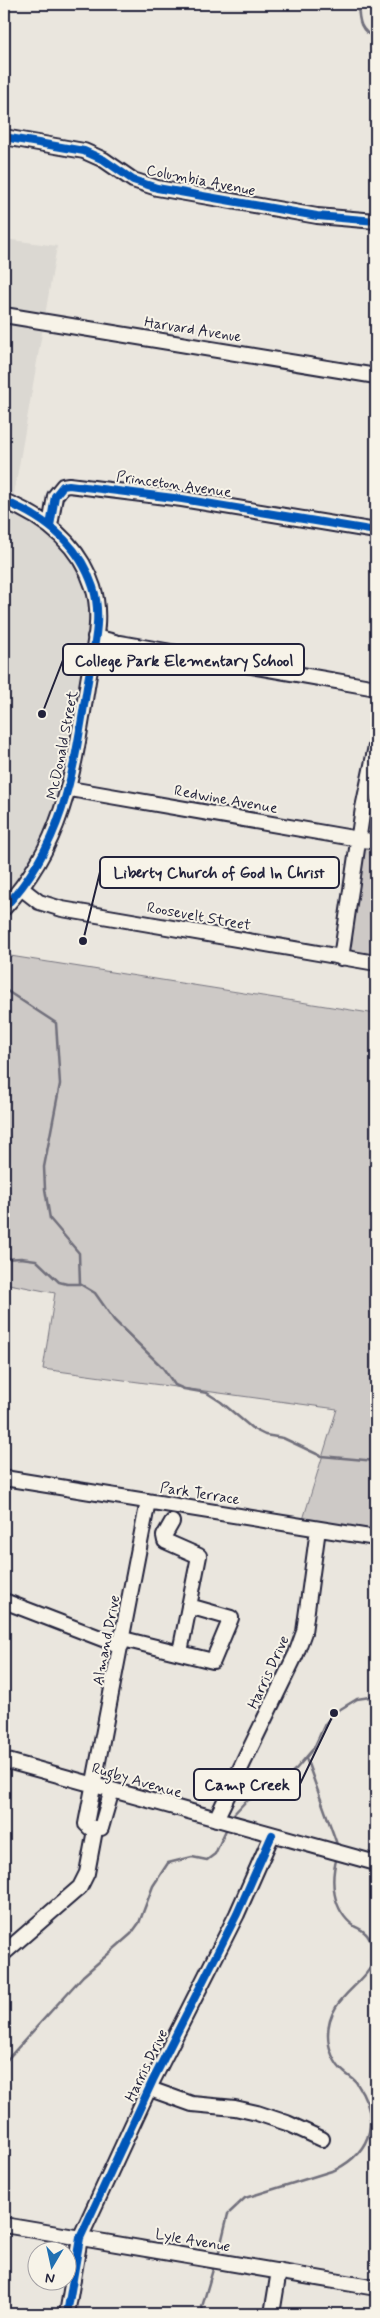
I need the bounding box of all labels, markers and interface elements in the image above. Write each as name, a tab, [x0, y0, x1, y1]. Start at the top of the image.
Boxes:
street label: Columbia Avenue	[145, 161, 257, 201]
street label: Harvard Avenue	[143, 312, 243, 348]
street label: Princeton Avenue	[115, 467, 233, 503]
callout: College Park Elementary School	[63, 644, 304, 675]
text: College Park Elementary School	[75, 651, 293, 673]
street label: McDonald Street	[43, 689, 83, 801]
street label: Redwine Avenue	[173, 781, 279, 819]
callout: Liberty Church of God In Christ	[100, 857, 339, 888]
text: Liberty Church of God In Christ	[113, 863, 326, 884]
street label: Roosevelt Street	[145, 898, 252, 936]
street label: Park Terrace	[159, 1478, 241, 1510]
street label: Almand Drive	[88, 1593, 126, 1687]
street label: Harris Drive	[243, 1632, 295, 1712]
street label: Rugby Avenue	[89, 1759, 184, 1804]
callout: Camp Creek	[194, 1769, 300, 1800]
text: Camp Creek	[204, 1775, 290, 1796]
street label: Harris Drive	[121, 2025, 173, 2105]
street label: Lyle Avenue	[154, 2225, 232, 2257]
north arrow	[28, 2240, 78, 2290]
text: N	[44, 2268, 56, 2287]

